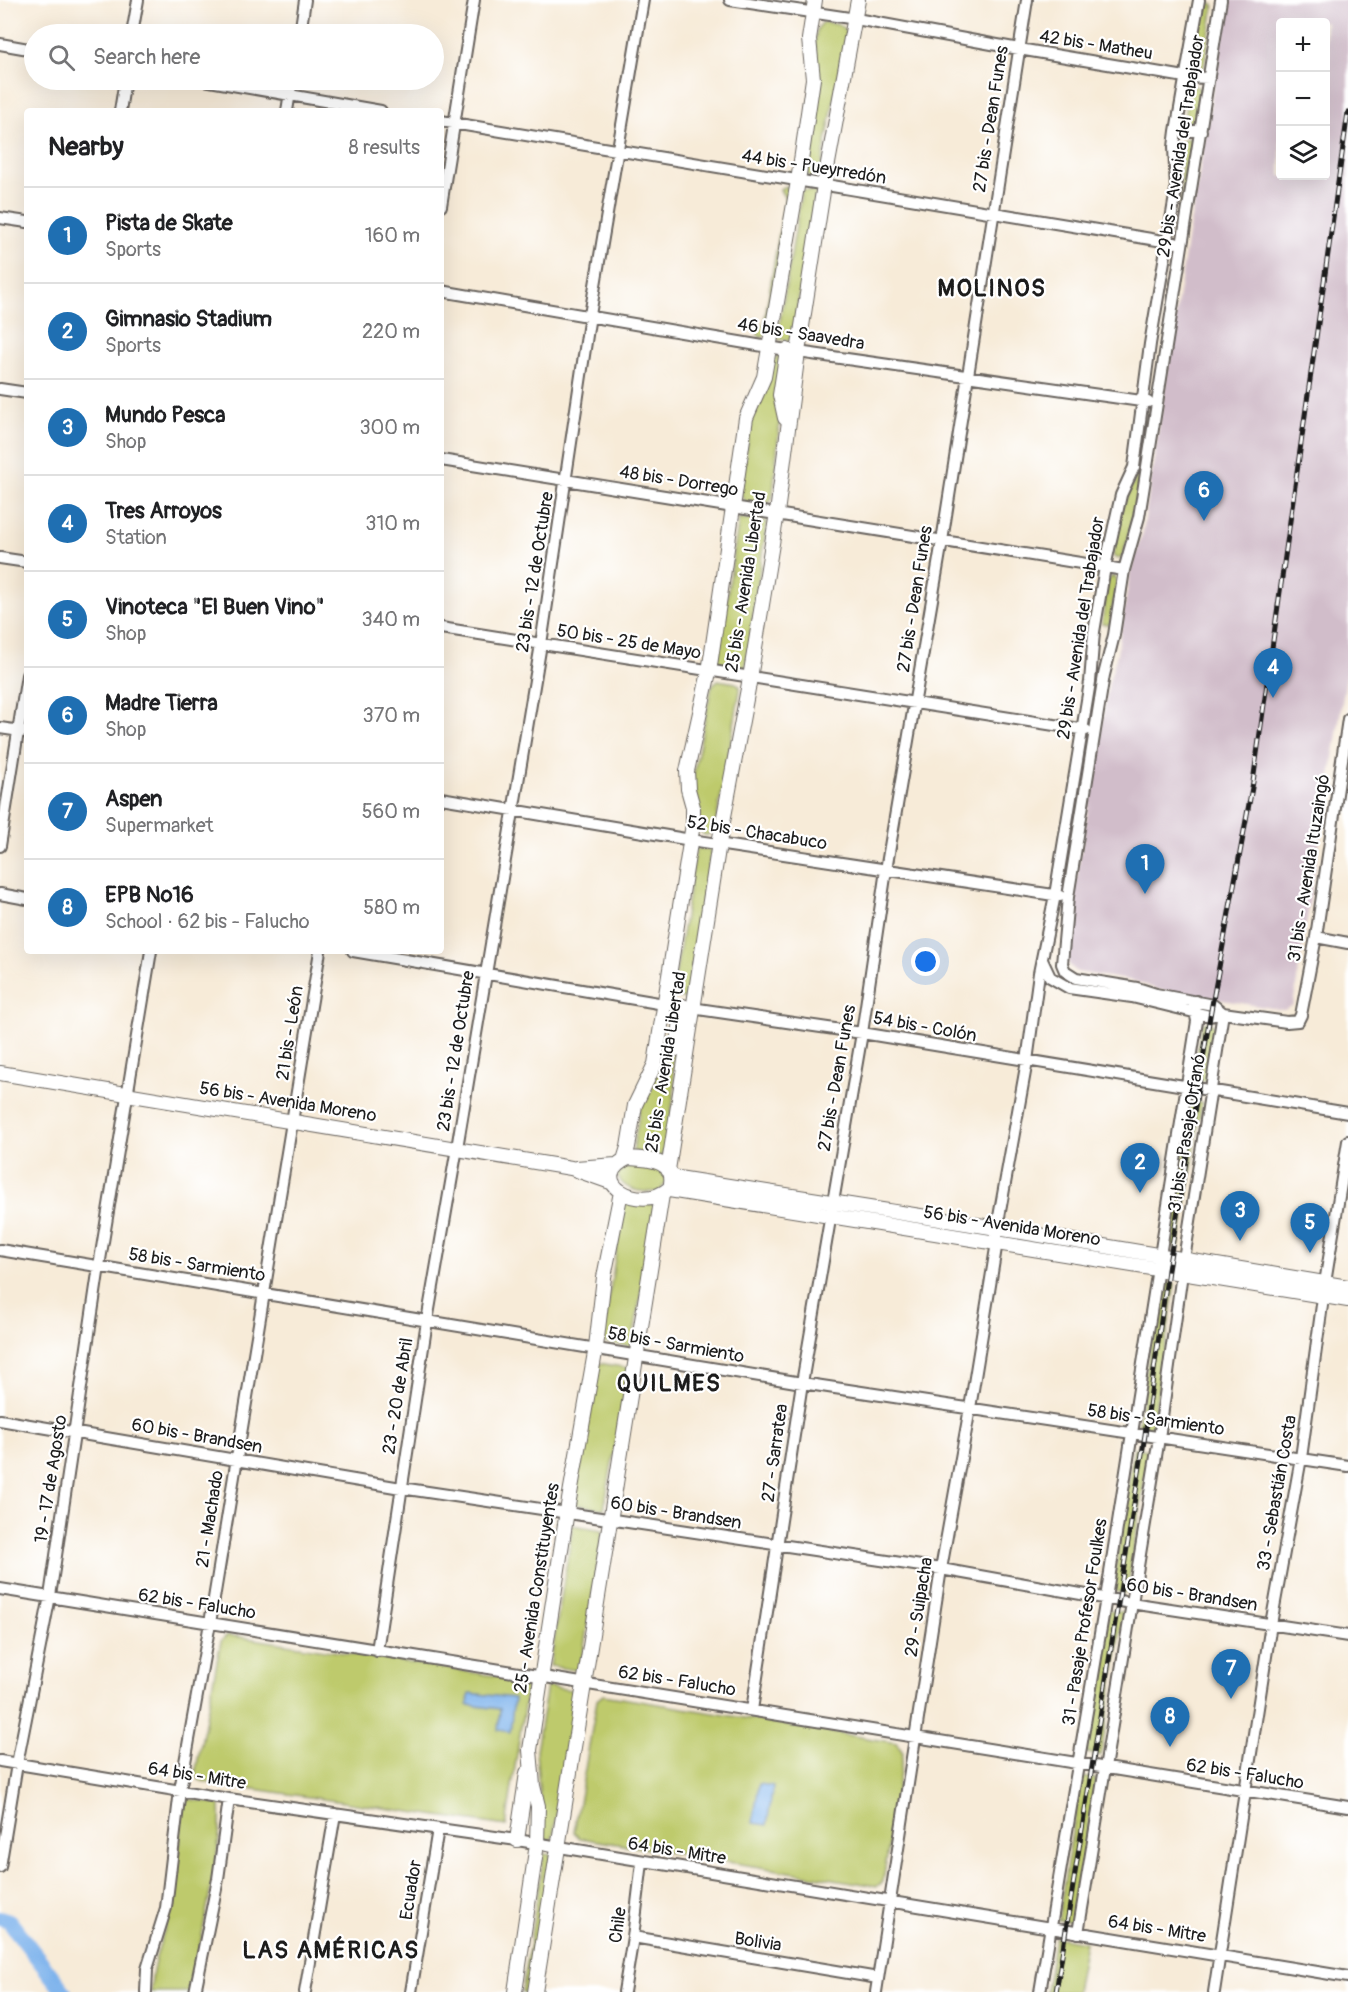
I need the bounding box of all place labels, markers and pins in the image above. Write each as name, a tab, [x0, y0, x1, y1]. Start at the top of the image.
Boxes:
pin: 6	[1184, 472, 1224, 521]
pin: 4	[1254, 648, 1292, 698]
pin: 1	[1126, 844, 1164, 894]
pin: 2	[1120, 1144, 1160, 1193]
pin: 3	[1220, 1192, 1260, 1241]
pin: 5	[1290, 1204, 1330, 1253]
pin: 7	[1212, 1650, 1250, 1699]
pin: 8	[1150, 1698, 1190, 1747]

